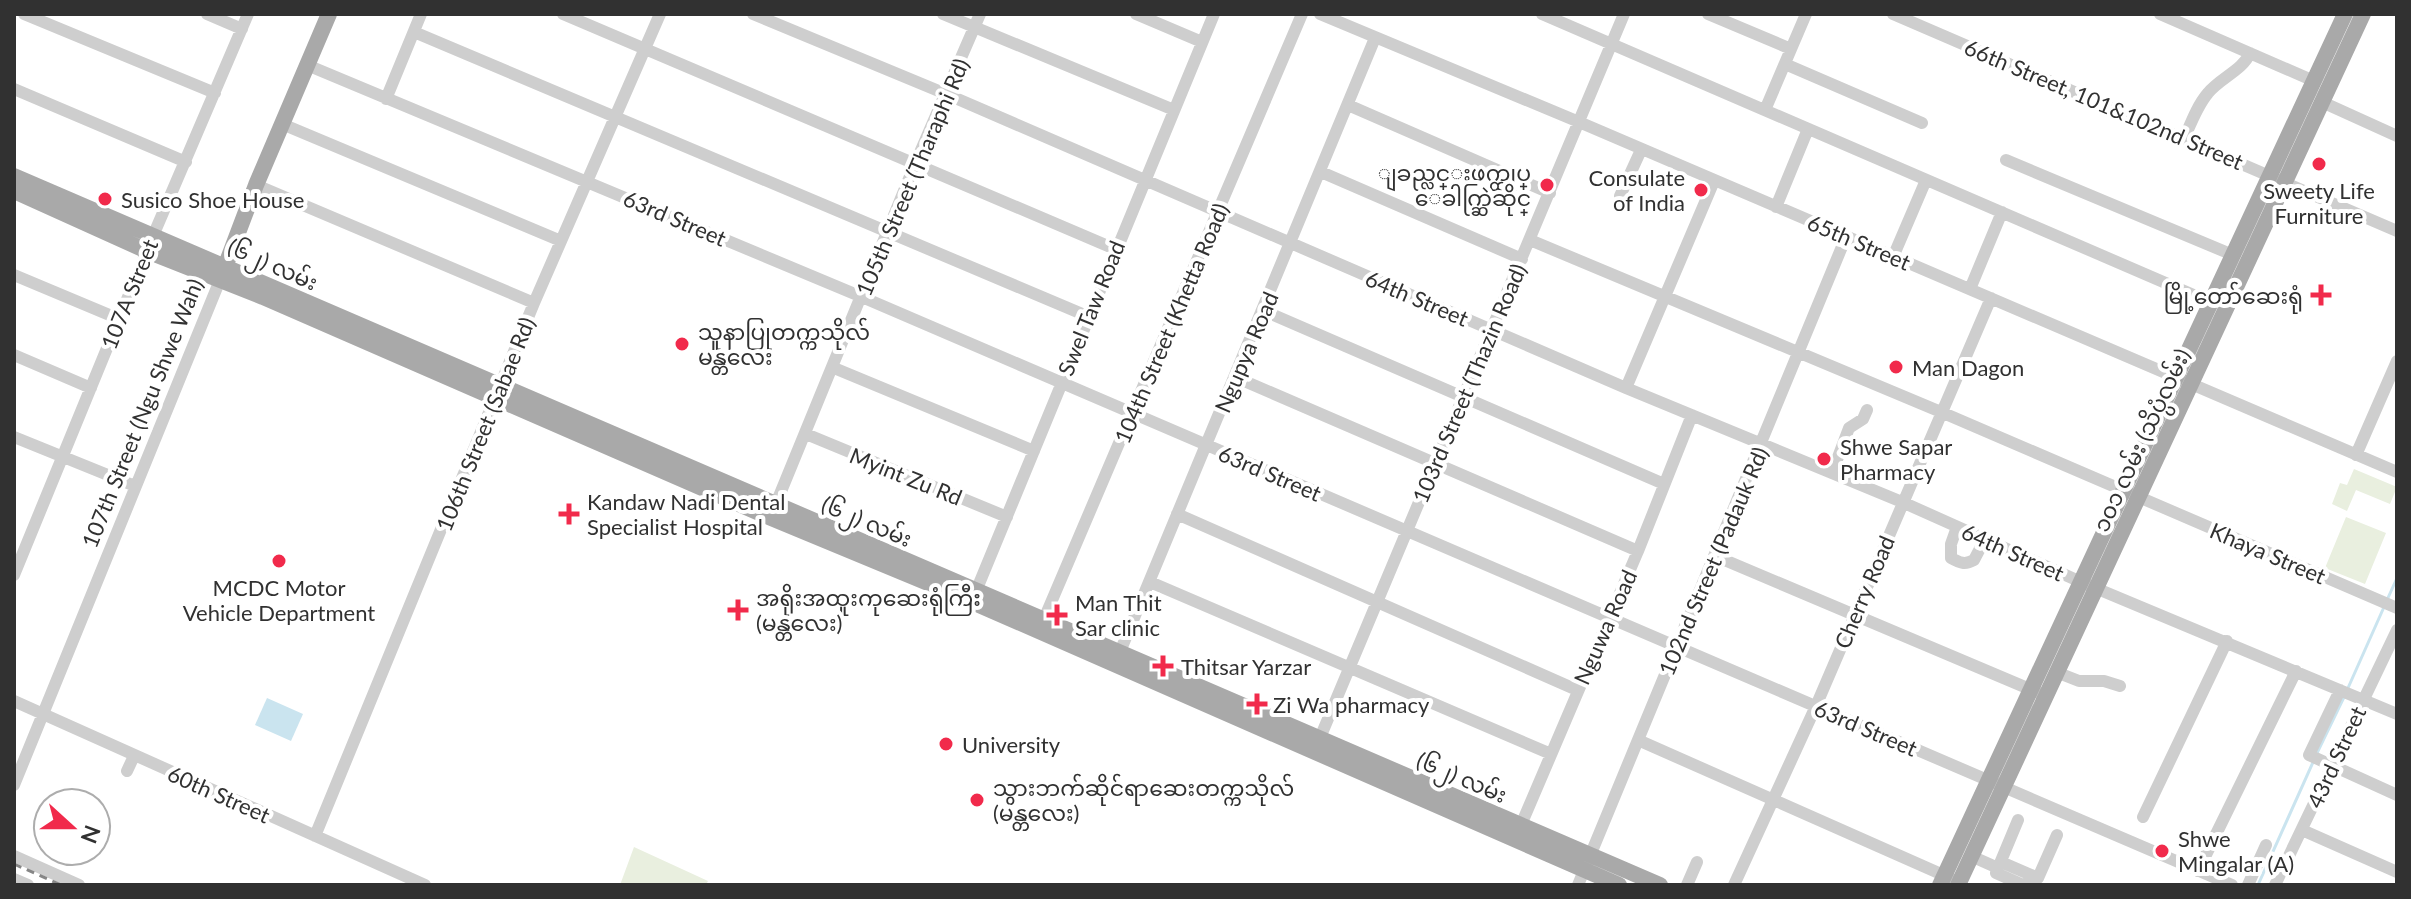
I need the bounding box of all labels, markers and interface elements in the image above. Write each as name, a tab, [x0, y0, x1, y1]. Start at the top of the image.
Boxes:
street label: 66th Street, 101&102nd Street	[1961, 33, 2248, 175]
street label: 105th Street (Tharaphi Rd)	[850, 54, 974, 300]
marker: Sweety Life Furniture	[2310, 155, 2328, 173]
place label: ျခည္လင္းဖက္ထုပ္ ေခါက္ဆြဲဆိုင္	[1378, 159, 1531, 216]
place label: Consulate of India	[1589, 164, 1685, 216]
marker: ျခည္လင္းဖက္ထုပ္ ေခါက္ဆြဲဆိုင္	[1538, 176, 1556, 194]
place label: Sweety Life Furniture	[2263, 177, 2375, 229]
marker: Consulate of India	[1692, 181, 1710, 199]
street label: 63rd Street	[620, 184, 731, 252]
place label: Susico Shoe House	[121, 186, 304, 213]
marker: Susico Shoe House	[96, 190, 114, 208]
street label: 104th Street (Khetta Road)	[1108, 199, 1234, 447]
street label: 65th Street	[1803, 208, 1915, 276]
street label: (၆၂) လမ်း	[222, 231, 322, 300]
street label: 107A Street	[95, 235, 163, 353]
street label: Swel Taw Road	[1052, 237, 1130, 379]
street label: 103rd Street (Thazin Road)	[1406, 259, 1532, 507]
street label: 64th Street	[1361, 264, 1473, 332]
street label: 107th Street (Ngu Shwe Wah)	[76, 275, 208, 551]
place label: မြို့တော်ဆေးရုံ	[2163, 281, 2303, 314]
marker: မြို့တော်ဆေးရုံ	[2310, 284, 2332, 306]
street label: Ngupya Road	[1208, 288, 1284, 416]
street label: 106th Street (Sabae Rd)	[430, 313, 540, 535]
place label: သူနာပြုတက္ကသိုလ် မန္တလေး	[698, 317, 870, 375]
marker: သူနာပြုတက္ကသိုလ် မန္တလေး	[673, 335, 691, 353]
street label: ၁၀၁ လမ်း (သိပ္ပံလမ်း)	[2086, 344, 2200, 538]
place label: Man Dagon	[1912, 354, 2024, 381]
marker: Man Dagon	[1887, 358, 1905, 376]
place label: Shwe Sapar Pharmacy	[1840, 433, 1952, 485]
street label: 63rd Street	[1215, 439, 1326, 507]
street label: Myint Zu Rd	[846, 441, 966, 511]
street label: 102nd Street (Padauk Rd)	[1653, 443, 1773, 679]
marker: Shwe Sapar Pharmacy	[1815, 450, 1833, 468]
place label: Kandaw Nadi Dental Specialist Hospital	[587, 488, 785, 540]
street label: (၆၂) လမ်း	[816, 489, 917, 557]
marker: Kandaw Nadi Dental Specialist Hospital	[558, 503, 580, 525]
street label: 64th Street	[1958, 517, 2068, 587]
street label: Khaya Street	[2206, 517, 2330, 590]
street label: Cherry Road	[1828, 532, 1900, 652]
marker: MCDC Motor Vehicle Department	[270, 552, 288, 570]
street label: Nguwa Road	[1568, 565, 1642, 689]
place label: MCDC Motor Vehicle Department	[183, 574, 375, 626]
place label: အရိုးအထူးကုဆေးရုံကြီး (မန္တလေး)	[756, 583, 981, 641]
place label: Man Thit Sar clinic	[1075, 589, 1162, 641]
marker: အရိုးအထူးကုဆေးရုံကြီး (မန္တလေး)	[727, 599, 749, 621]
marker: Man Thit Sar clinic	[1046, 604, 1068, 626]
place label: Thitsar Yarzar	[1181, 653, 1311, 680]
marker: Thitsar Yarzar	[1152, 655, 1174, 677]
place label: Zi Wa pharmacy	[1273, 691, 1430, 718]
street label: 63rd Street	[1811, 694, 1922, 762]
marker: Zi Wa pharmacy	[1248, 695, 1266, 713]
street label: 43rd Street	[2301, 702, 2371, 812]
place label: University	[962, 731, 1061, 758]
marker: University	[937, 735, 955, 753]
street label: (၆၂) လမ်း	[1411, 745, 1512, 813]
street label: 60th Street	[164, 759, 274, 829]
place label: သွားဘက်ဆိုင်ရာဆေးတက္ကသိုလ် (မန္တလေး)	[993, 773, 1294, 831]
north arrow	[32, 787, 112, 867]
marker: သွားဘက်ဆိုင်ရာဆေးတက္ကသိုလ် (မန္တလေး)	[968, 791, 986, 809]
text: N	[75, 822, 107, 847]
place label: Shwe Mingalar (A)	[2178, 825, 2294, 877]
marker: Shwe Mingalar (A)	[2153, 842, 2171, 860]

